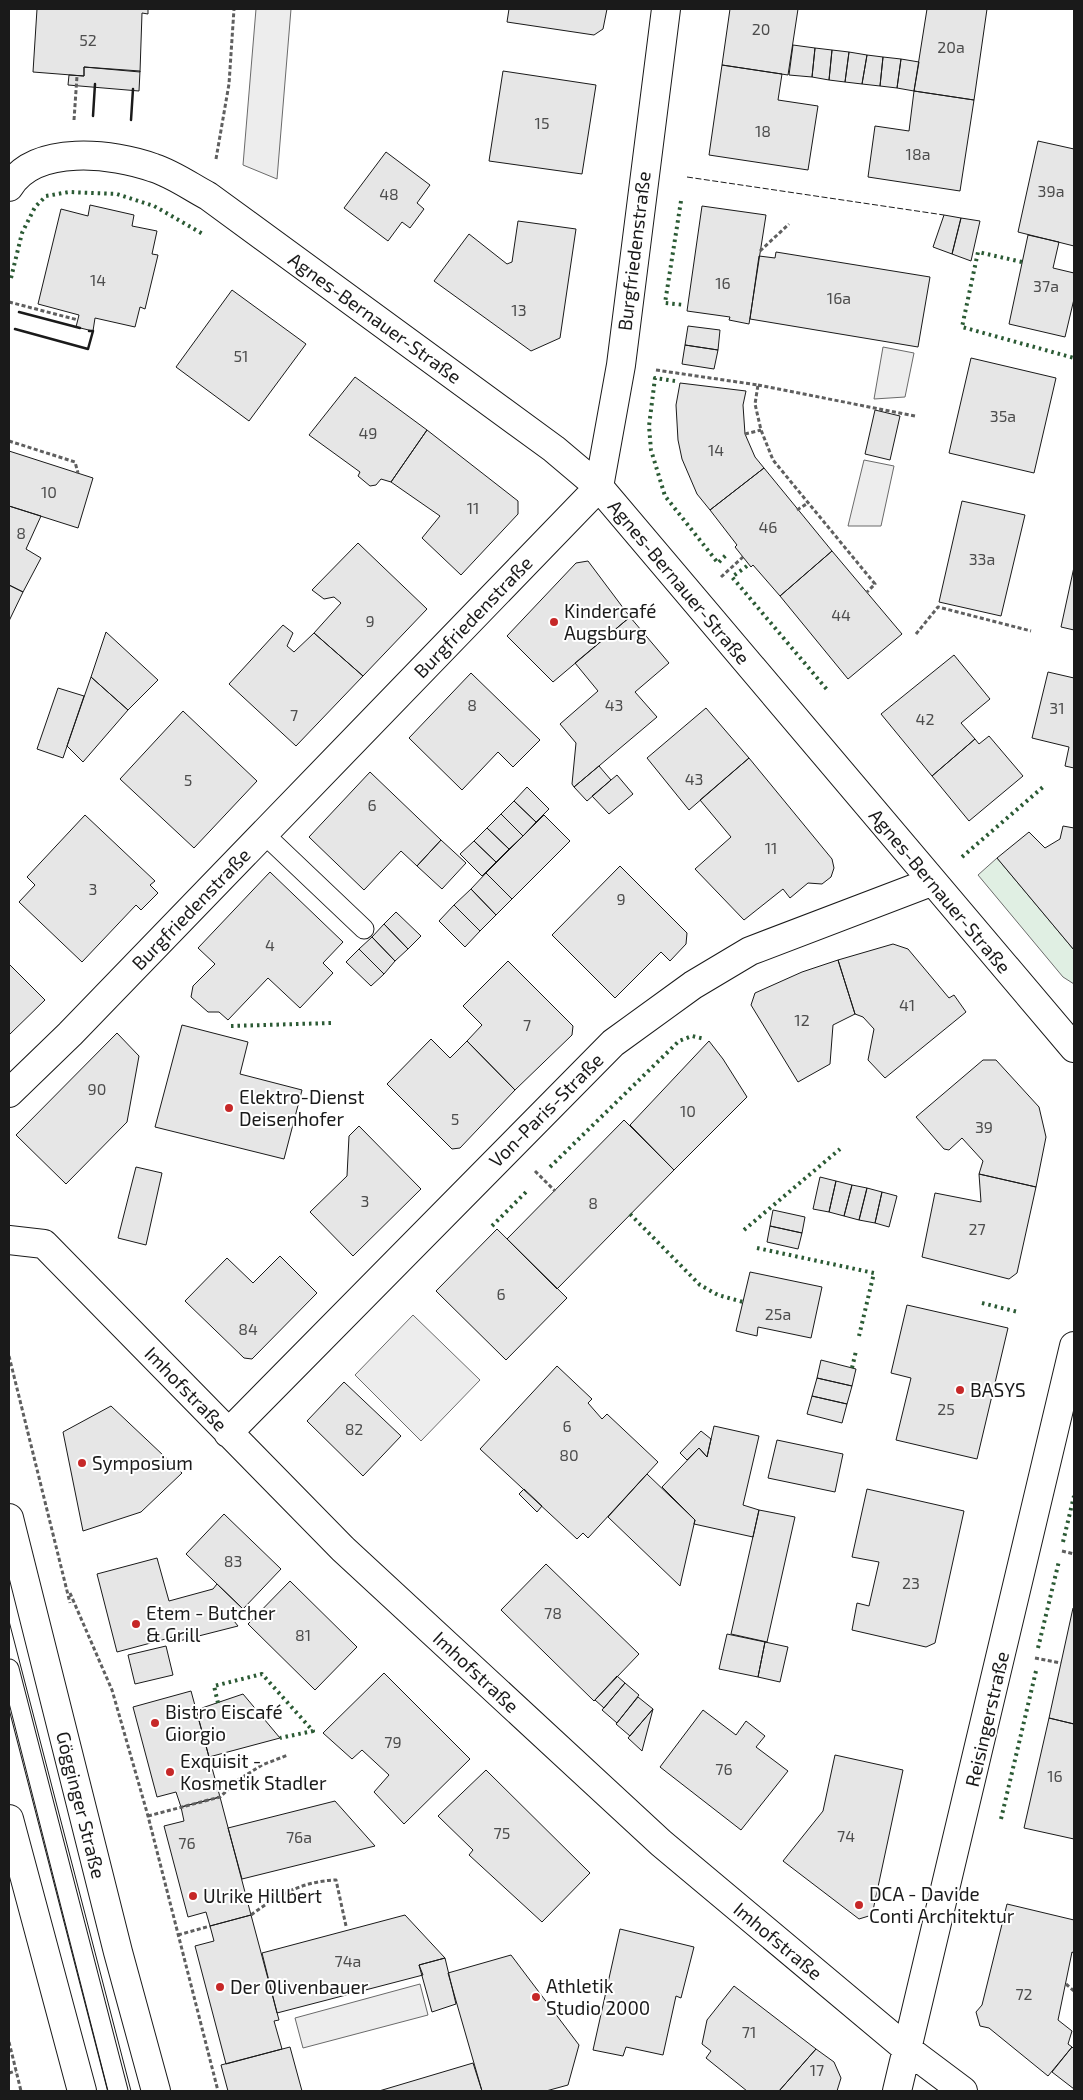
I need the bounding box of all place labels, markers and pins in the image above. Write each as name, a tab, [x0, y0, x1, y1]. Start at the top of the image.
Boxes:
place label: Kindercafé Augsburg	[564, 599, 656, 644]
marker: Kindercafé Augsburg	[548, 616, 560, 628]
place label: Elektro-Dienst Deisenhofer	[239, 1085, 365, 1130]
marker: Elektro-Dienst Deisenhofer	[223, 1102, 235, 1114]
place label: BASYS	[970, 1378, 1026, 1401]
marker: BASYS	[954, 1384, 966, 1396]
place label: Symposium	[92, 1451, 193, 1474]
marker: Symposium	[76, 1457, 88, 1469]
place label: Etem - Butcher & Grill	[146, 1601, 276, 1646]
marker: Etem - Butcher & Grill	[130, 1618, 142, 1630]
place label: Bistro Eiscafé Giorgio	[165, 1700, 283, 1745]
marker: Bistro Eiscafé Giorgio	[149, 1717, 161, 1729]
place label: Exquisit - Kosmetik Stadler	[180, 1749, 327, 1794]
marker: Exquisit - Kosmetik Stadler	[164, 1766, 176, 1778]
place label: DCA - Davide Conti Architektur	[869, 1882, 1015, 1927]
place label: Ulrike Hillbert	[203, 1884, 322, 1907]
marker: Ulrike Hillbert	[187, 1890, 199, 1902]
marker: DCA - Davide Conti Architektur	[853, 1899, 865, 1911]
place label: Athletik Studio 2000	[546, 1974, 650, 2019]
place label: Der Olivenbauer	[230, 1975, 369, 1998]
marker: Der Olivenbauer	[214, 1981, 226, 1993]
marker: Athletik Studio 2000	[530, 1991, 542, 2003]

